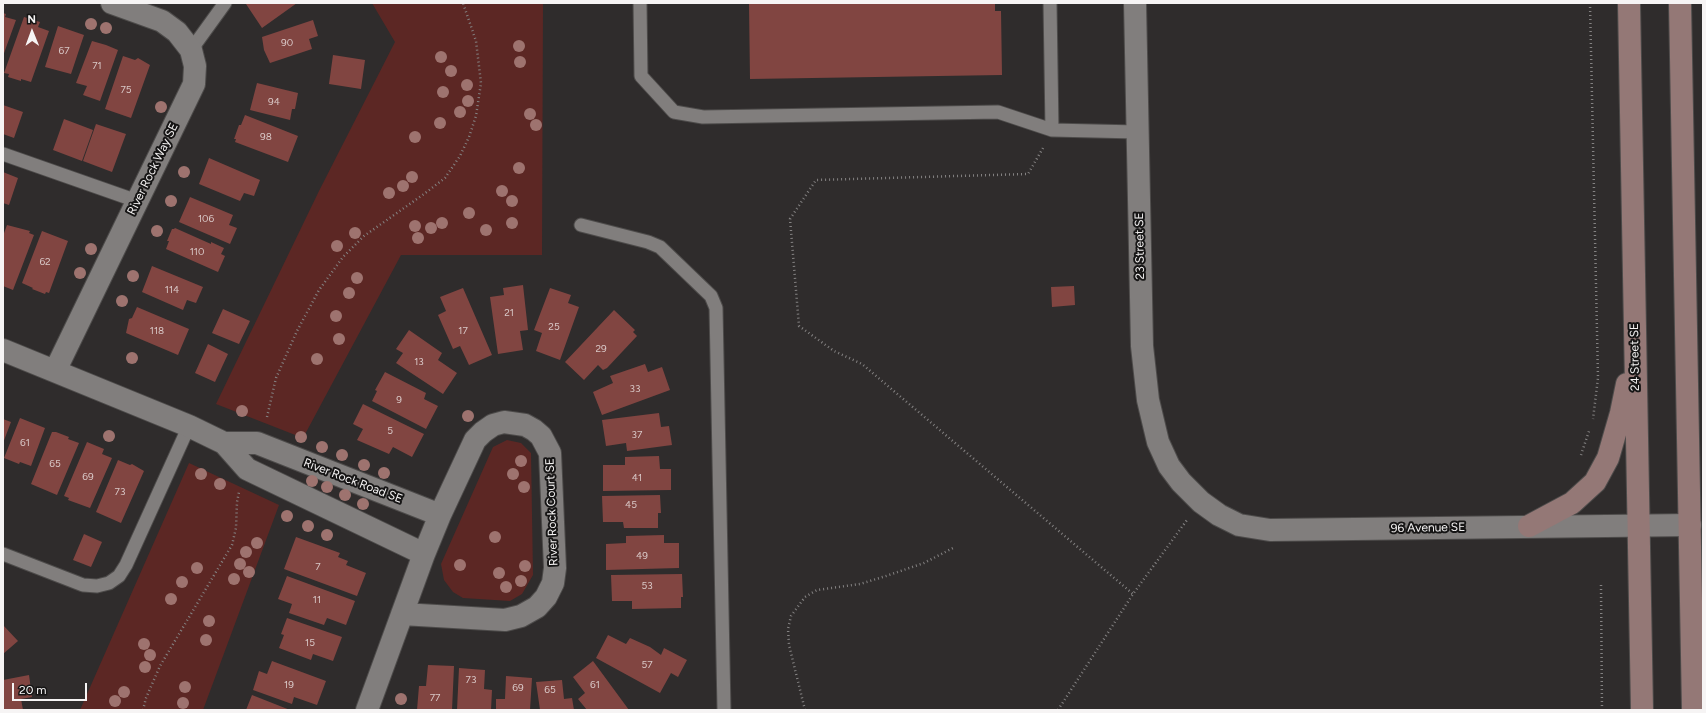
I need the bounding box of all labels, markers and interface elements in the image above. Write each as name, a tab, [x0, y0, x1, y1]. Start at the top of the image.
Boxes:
north arrow	[12, 12, 52, 52]
text: N	[27, 13, 36, 26]
house number: 90	[281, 37, 293, 49]
house number: 67	[58, 45, 70, 57]
house number: 71	[92, 60, 102, 72]
house number: 75	[120, 84, 132, 96]
house number: 94	[268, 96, 280, 108]
street label: River Rock Way SE	[124, 121, 182, 217]
house number: 98	[260, 131, 272, 143]
street label: 23 Street SE	[1132, 212, 1148, 280]
house number: 106	[198, 213, 214, 225]
house number: 110	[190, 246, 204, 258]
house number: 62	[39, 256, 51, 268]
house number: 114	[165, 284, 179, 296]
house number: 21	[504, 307, 514, 319]
house number: 25	[548, 321, 560, 333]
street label: 24 Street SE	[1627, 323, 1643, 391]
house number: 118	[150, 325, 164, 337]
house number: 17	[458, 325, 468, 337]
house number: 29	[595, 343, 607, 355]
house number: 13	[414, 356, 424, 368]
house number: 33	[630, 383, 640, 395]
house number: 9	[396, 394, 402, 406]
house number: 5	[387, 425, 393, 437]
house number: 37	[632, 429, 642, 441]
house number: 61	[20, 437, 30, 449]
street label: River Rock Road SE	[302, 456, 404, 506]
house number: 65	[49, 458, 61, 470]
street label: River Rock Court SE	[543, 458, 561, 566]
house number: 69	[82, 471, 94, 483]
house number: 41	[632, 472, 642, 484]
house number: 73	[115, 486, 125, 498]
house number: 45	[625, 499, 637, 511]
street label: 96 Avenue SE	[1391, 520, 1465, 536]
house number: 49	[636, 550, 648, 562]
house number: 7	[315, 561, 321, 573]
house number: 53	[641, 580, 653, 592]
house number: 11	[313, 594, 321, 606]
house number: 15	[305, 637, 315, 649]
house number: 57	[641, 659, 653, 671]
house number: 73	[466, 674, 476, 686]
scale bar	[14, 675, 89, 701]
house number: 19	[284, 679, 294, 691]
house number: 61	[590, 679, 600, 691]
house number: 69	[512, 682, 524, 694]
text: 20 m	[19, 683, 47, 697]
house number: 65	[544, 684, 556, 696]
house number: 77	[430, 692, 440, 704]

